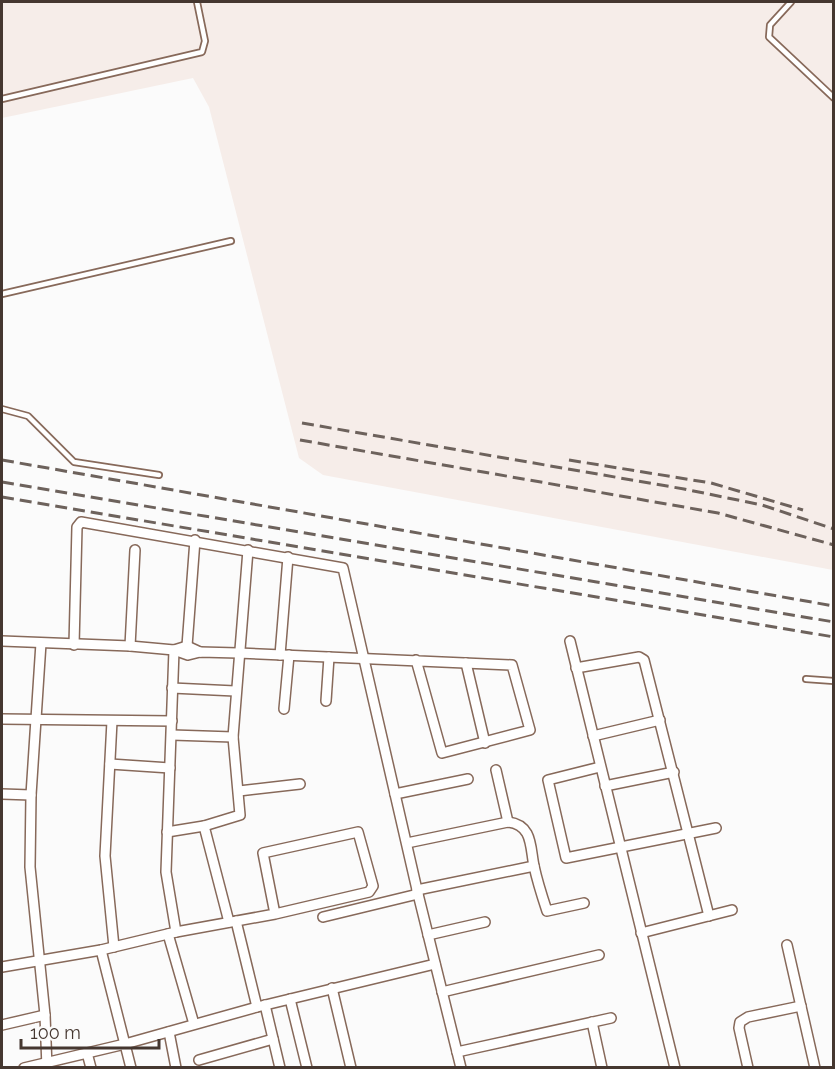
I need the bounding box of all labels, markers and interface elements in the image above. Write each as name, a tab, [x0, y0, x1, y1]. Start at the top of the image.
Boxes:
scale bar	[21, 1012, 159, 1050]
text: 100 m	[30, 1022, 81, 1043]

